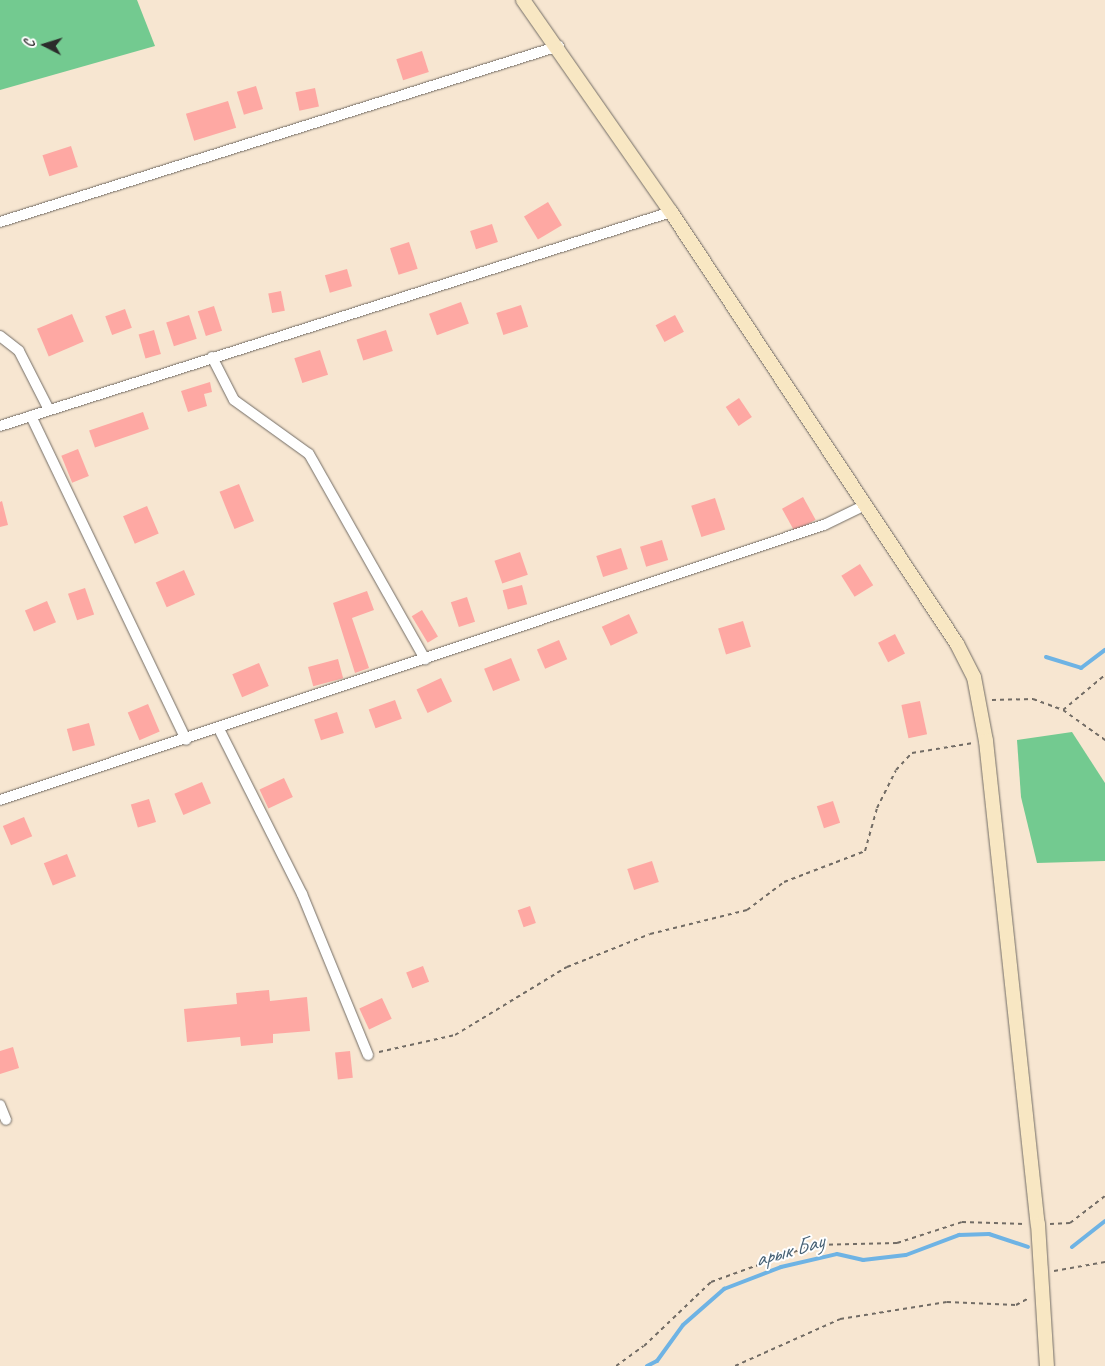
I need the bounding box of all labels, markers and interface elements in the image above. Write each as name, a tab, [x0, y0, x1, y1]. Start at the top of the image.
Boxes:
north arrow	[20, 20, 70, 70]
text: С	[21, 39, 38, 48]
water label: арык Бау	[752, 1229, 826, 1273]

